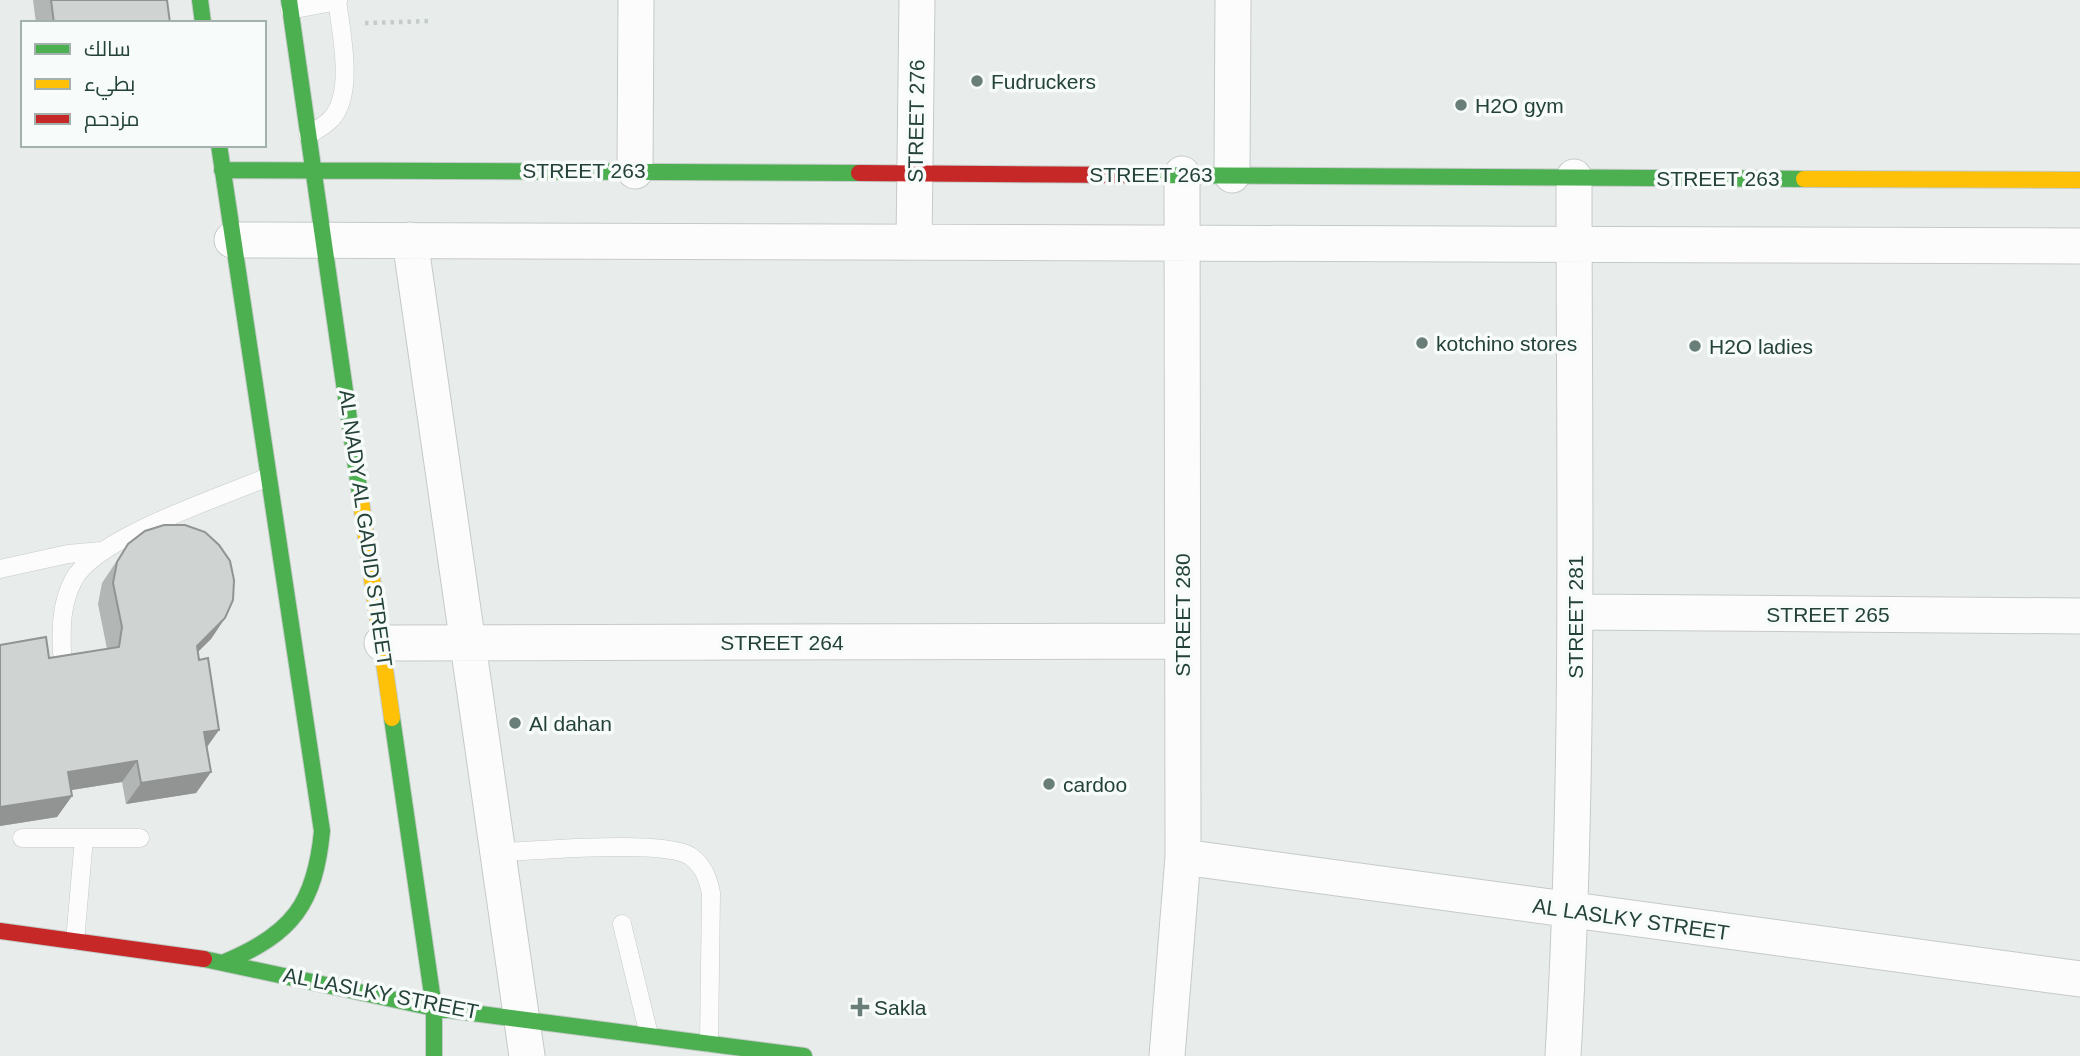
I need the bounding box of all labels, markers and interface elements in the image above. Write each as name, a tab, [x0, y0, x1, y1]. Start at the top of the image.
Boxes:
legend	[21, 21, 266, 147]
text: سالك	[84, 37, 131, 60]
street label: STREET 276	[903, 59, 929, 183]
place label: Fudruckers	[991, 70, 1096, 93]
text: بطيء	[84, 72, 135, 100]
marker: Fudruckers	[969, 73, 985, 89]
place label: H2O gym	[1475, 94, 1564, 117]
marker: H2O gym	[1453, 97, 1469, 113]
text: مزدحم	[84, 107, 139, 133]
street label: STREET 263	[522, 159, 646, 182]
street label: STREET 263	[1089, 163, 1213, 186]
street label: STREET 263	[1656, 167, 1780, 190]
place label: kotchino stores	[1436, 332, 1577, 355]
marker: kotchino stores	[1414, 335, 1430, 351]
place label: H2O ladies	[1709, 335, 1813, 358]
marker: H2O ladies	[1687, 338, 1703, 354]
street label: AL NADY AL GADID STREET	[335, 388, 397, 668]
street label: STREET 280	[1171, 553, 1194, 677]
street label: STREET 281	[1564, 555, 1587, 679]
street label: STREET 265	[1766, 603, 1890, 626]
street label: STREET 264	[720, 631, 844, 654]
place label: Al dahan	[529, 712, 612, 735]
marker: Al dahan	[507, 715, 523, 731]
place label: cardoo	[1063, 773, 1127, 796]
marker: cardoo	[1041, 776, 1057, 792]
street label: AL LASLKY STREET	[1531, 894, 1731, 944]
street label: AL LASLKY STREET	[281, 963, 481, 1023]
place label: Sakla	[874, 996, 927, 1019]
marker: Sakla	[852, 999, 868, 1015]

